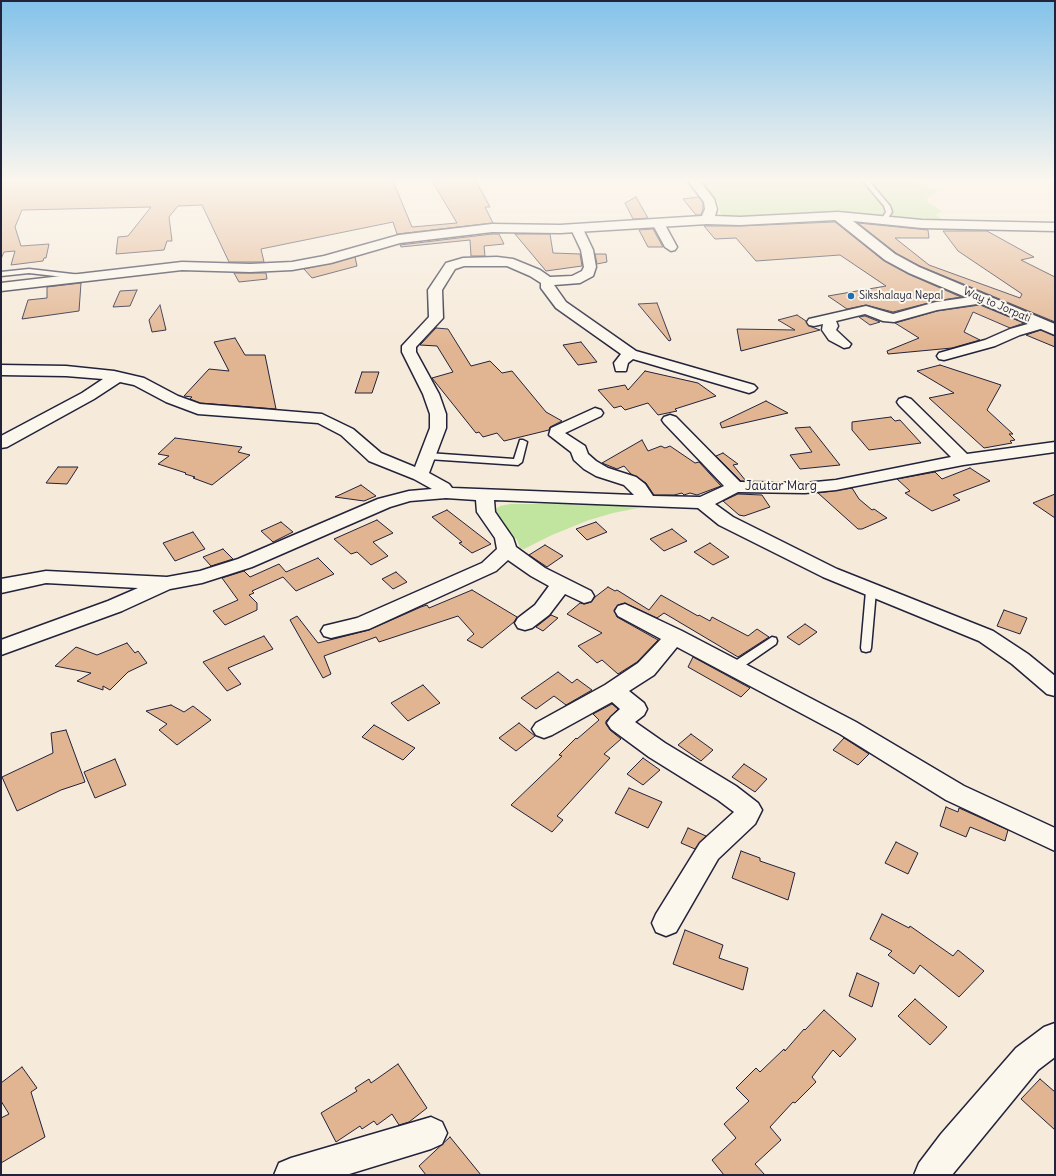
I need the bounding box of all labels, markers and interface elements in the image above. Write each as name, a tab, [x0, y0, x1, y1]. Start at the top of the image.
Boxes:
street label: Way to Jorpati	[961, 285, 1033, 325]
place label: Sikshalaya Nepal	[859, 289, 943, 303]
marker: Sikshalaya Nepal	[846, 291, 856, 301]
street label: Jautar Marg	[745, 478, 817, 494]

